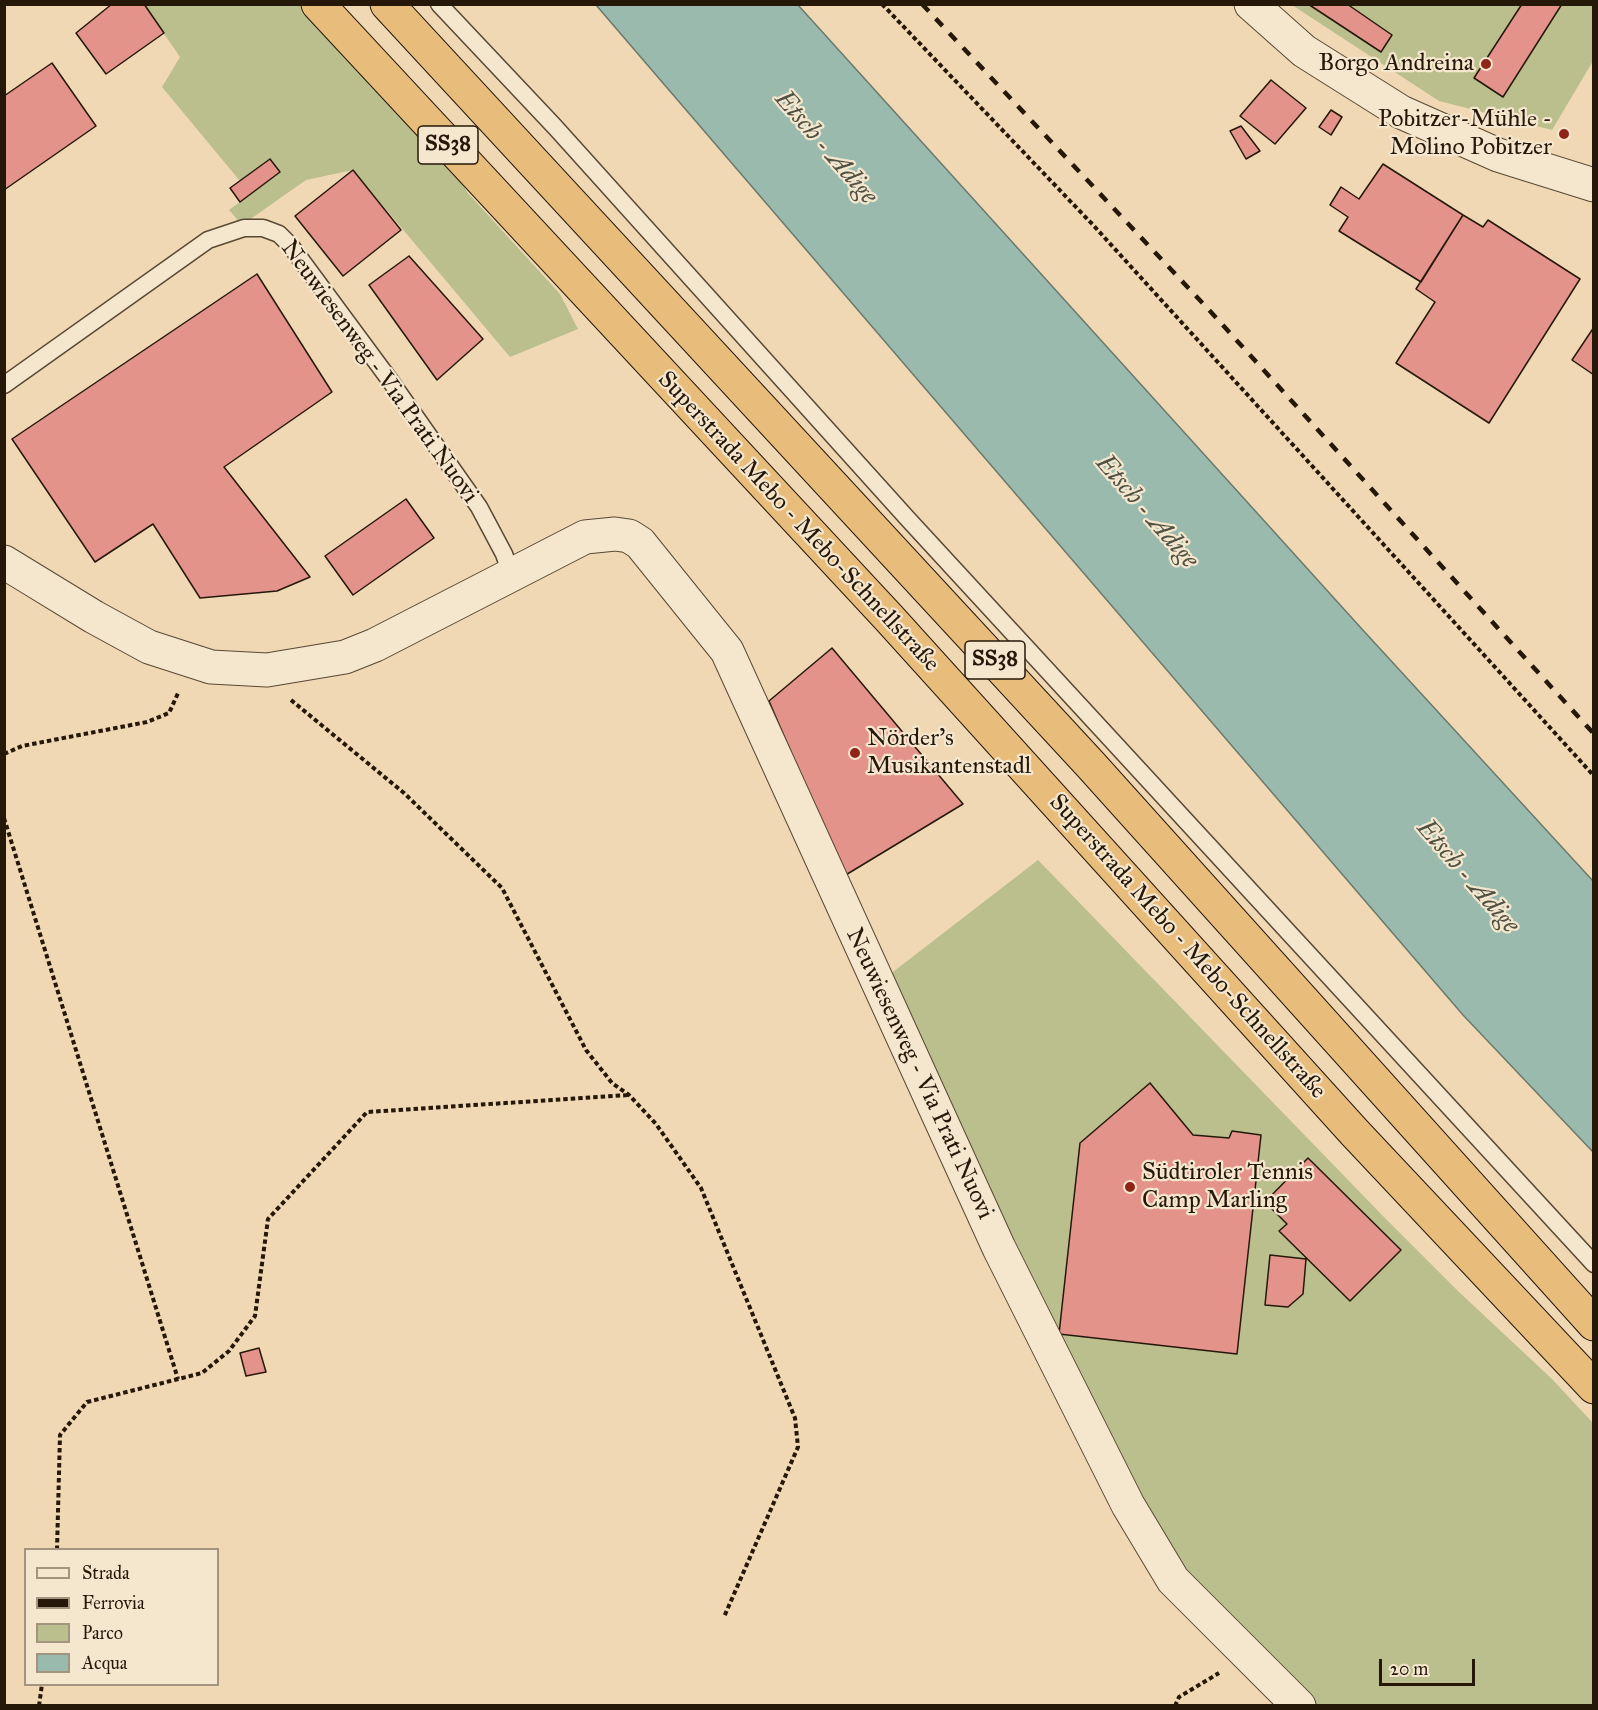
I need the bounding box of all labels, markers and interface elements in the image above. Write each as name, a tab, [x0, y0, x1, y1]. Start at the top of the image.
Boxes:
place label: Borgo Andreina	[1319, 50, 1474, 78]
marker: Borgo Andreina	[1479, 57, 1493, 71]
water label: Etsch - Adige	[767, 85, 883, 211]
place label: Pobitzer-Mühle - Molino Pobitzer	[1378, 106, 1552, 162]
road number: SS38	[418, 126, 478, 164]
marker: Pobitzer-Mühle - Molino Pobitzer	[1557, 127, 1571, 141]
street label: Neuwiesenweg - Via Prati Nuovi	[274, 235, 484, 509]
street label: Superstrada Mebo - Mebo-Schnellstraße	[651, 366, 945, 678]
water label: Etsch - Adige	[1088, 449, 1204, 575]
road number: SS38	[965, 641, 1025, 679]
place label: Nörder's Musikantenstadl	[867, 725, 1031, 781]
marker: Nörder's Musikantenstadl	[848, 746, 862, 760]
street label: Superstrada Mebo - Mebo-Schnellstraße	[1042, 789, 1332, 1105]
water label: Etsch - Adige	[1409, 814, 1525, 940]
street label: Neuwiesenweg - Via Prati Nuovi	[839, 924, 999, 1224]
place label: Südtiroler Tennis Camp Marling	[1142, 1159, 1313, 1215]
marker: Südtiroler Tennis Camp Marling	[1123, 1180, 1137, 1194]
legend	[24, 1548, 219, 1686]
text: Strada	[82, 1562, 130, 1584]
text: Ferrovia	[82, 1592, 145, 1614]
text: Parco	[82, 1622, 123, 1644]
scale bar	[1382, 1647, 1478, 1685]
text: Acqua	[82, 1652, 127, 1674]
text: 20 m	[1390, 1658, 1428, 1680]

